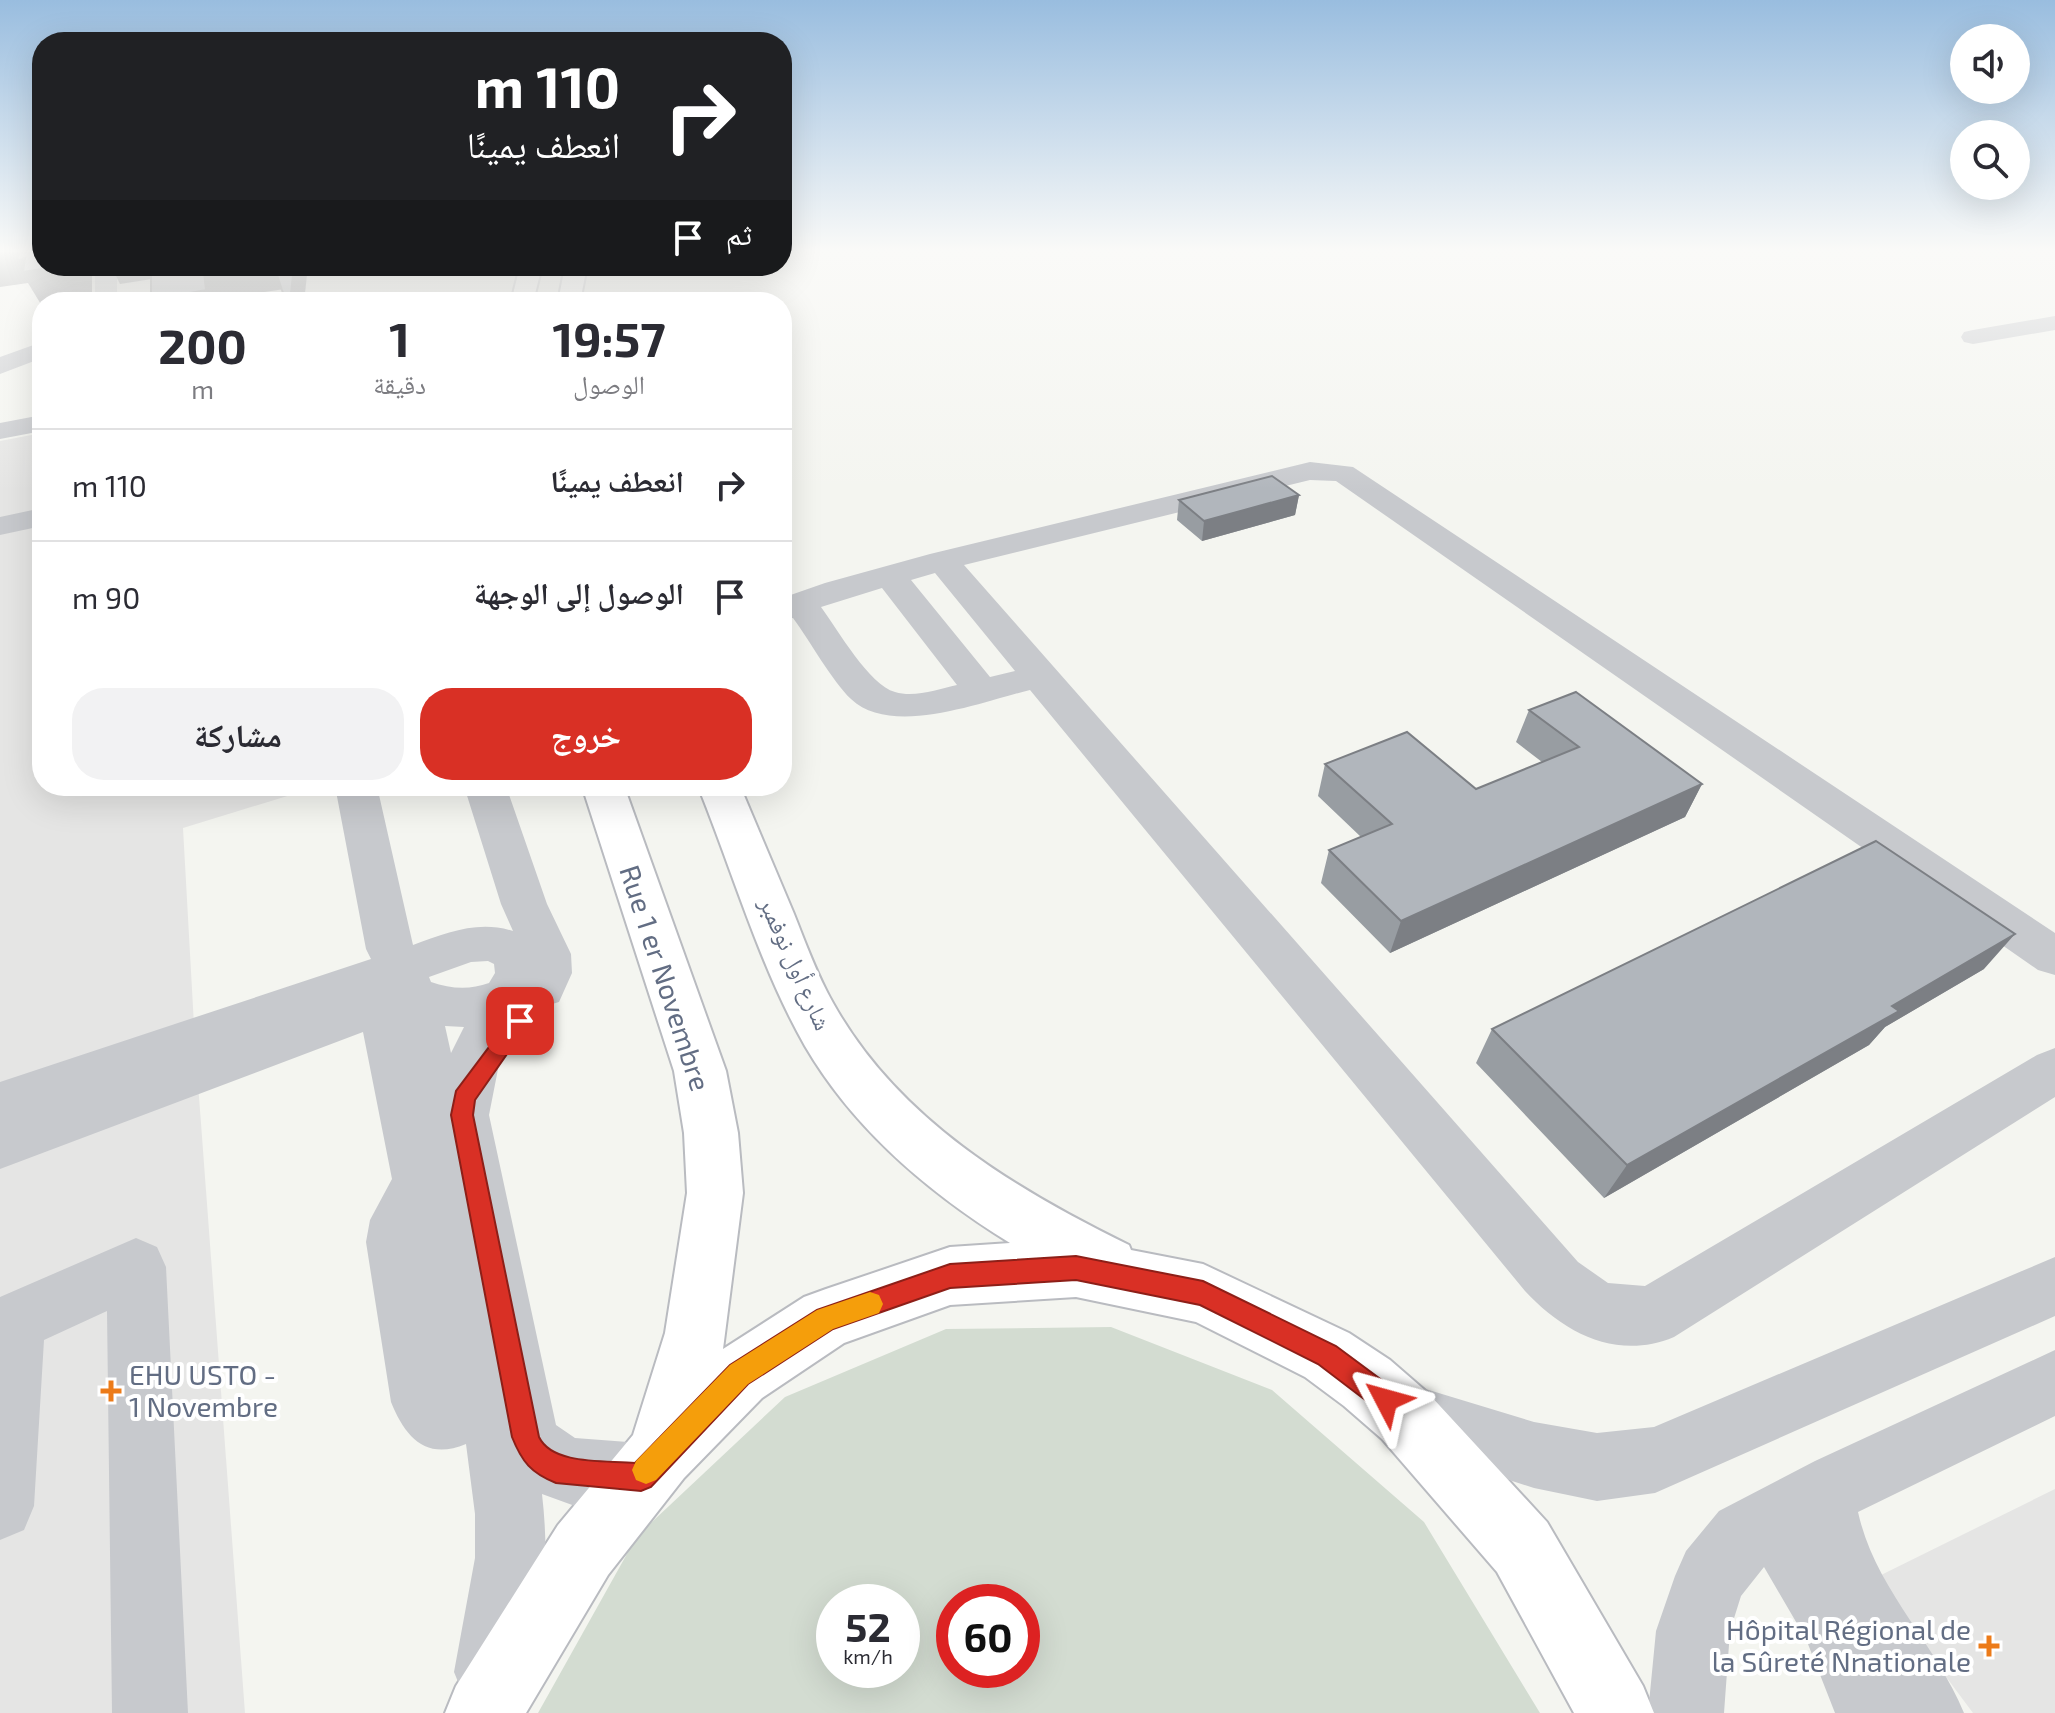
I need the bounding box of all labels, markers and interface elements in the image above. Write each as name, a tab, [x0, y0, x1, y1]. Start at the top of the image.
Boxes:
map controls	[1950, 24, 2030, 200]
button: sound	[1950, 24, 2030, 104]
text: 110 m	[475, 52, 620, 119]
icon: right	[648, 64, 752, 168]
button: search	[1950, 120, 2030, 200]
text: انعطف يمينًا	[467, 122, 620, 165]
text: ثم	[726, 215, 752, 251]
icon: arrive	[666, 216, 710, 260]
text: 1	[389, 309, 410, 367]
text: 19:57	[552, 309, 666, 367]
text: 200	[158, 316, 247, 374]
text: دقيقة	[373, 368, 426, 399]
text: الوصول	[573, 368, 645, 399]
text: m	[191, 373, 214, 404]
text: انعطف يمينًا	[550, 462, 684, 498]
icon: right	[708, 463, 752, 507]
text: 110 m	[72, 467, 147, 503]
text: الوصول إلى الوجهة	[474, 574, 684, 610]
icon: arrive	[708, 575, 752, 619]
text: 90 m	[72, 579, 140, 615]
button: مشاركة	[72, 688, 404, 780]
button: خروج	[420, 688, 752, 780]
street label: Rue 1 er Novembre	[613, 860, 718, 1095]
street label: شارع أول نوفمبر	[752, 892, 839, 1035]
pin	[486, 987, 554, 1055]
icon: arrive	[498, 999, 542, 1043]
place label: EHU USTO - 1 Novembre	[129, 1357, 278, 1423]
position arrow	[1344, 1358, 1428, 1442]
marker: EHU USTO - 1 Novembre	[100, 1380, 122, 1402]
speed limit sign: 60	[936, 1584, 1040, 1688]
text: 52	[845, 1602, 891, 1650]
place label: Hôpital Régional de la Sûreté Nnationale	[1712, 1612, 1971, 1678]
marker: Hôpital Régional de la Sûreté Nnationale	[1978, 1635, 2000, 1657]
text: km/h	[843, 1644, 893, 1668]

